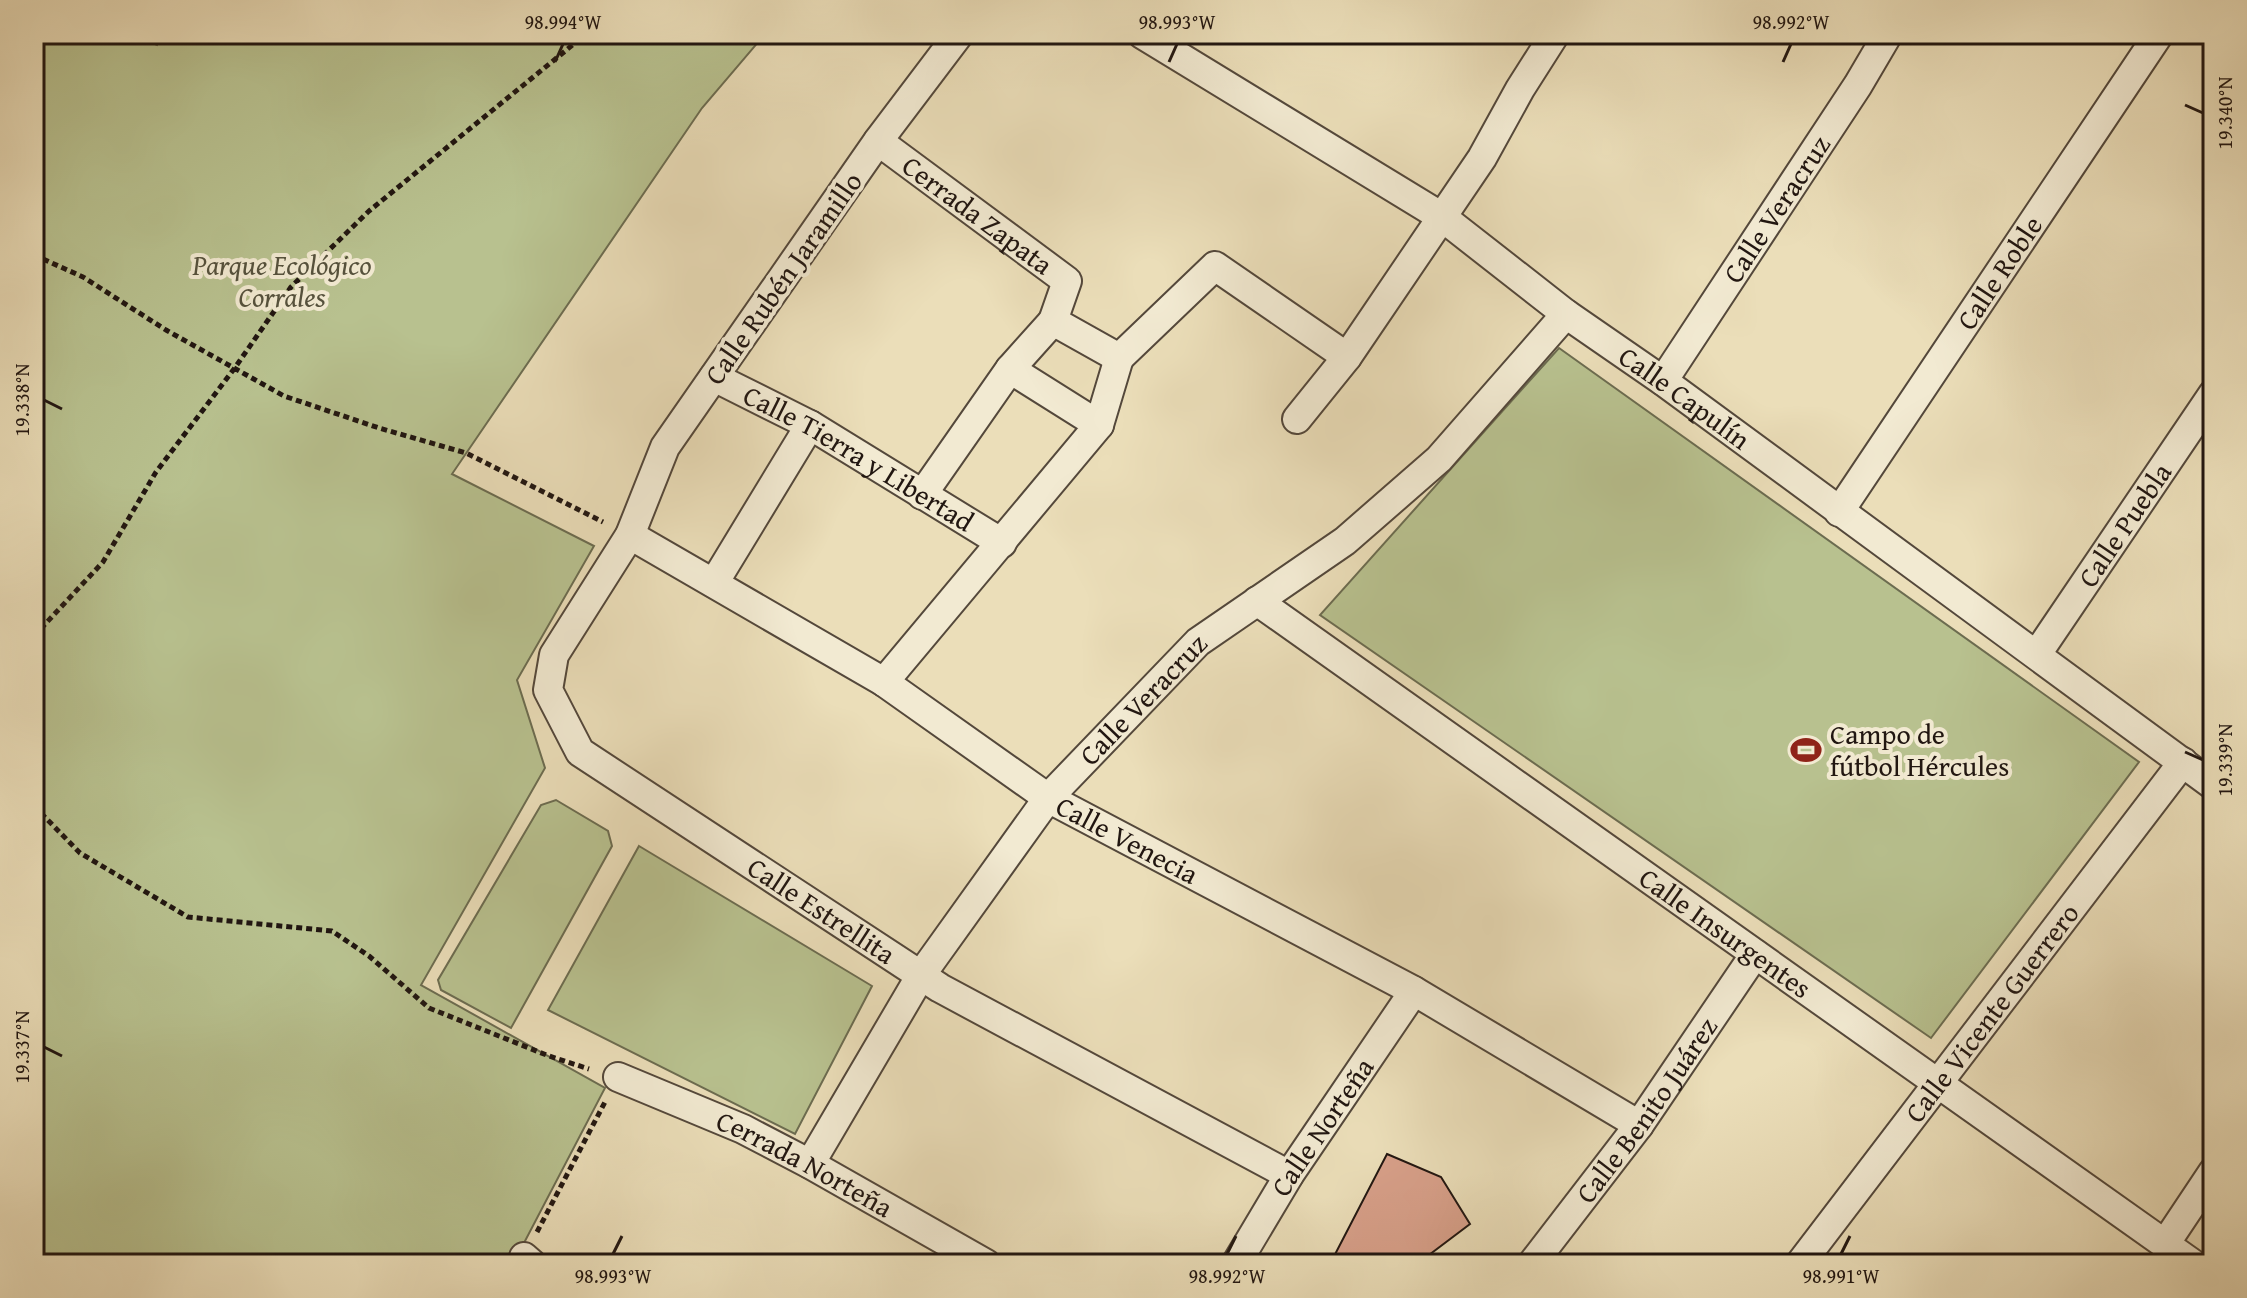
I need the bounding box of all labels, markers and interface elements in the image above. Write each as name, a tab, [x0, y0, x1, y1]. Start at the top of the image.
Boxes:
text: 98.994°W	[524, 7, 602, 36]
text: 98.993°W	[1138, 7, 1216, 36]
text: 98.992°W	[1752, 7, 1830, 36]
text: 19.340°N	[2210, 76, 2239, 150]
street label: Calle Veracruz	[1712, 127, 1840, 291]
street label: Cerrada Zapata	[894, 145, 1062, 284]
street label: Calle Rubén Jaramillo	[694, 163, 872, 393]
street label: Calle Roble	[1946, 207, 2052, 338]
park label: Parque Ecológico Corrales	[192, 244, 371, 317]
street label: Calle Capulín	[1611, 336, 1760, 459]
text: 19.338°N	[7, 363, 36, 437]
street label: Calle Tierra y Libertad	[737, 374, 982, 541]
street label: Calle Puebla	[2067, 453, 2181, 595]
street label: Calle Veracruz	[1069, 624, 1216, 774]
place label: Campo de fútbol Hércules	[1830, 713, 2009, 786]
text: 19.339°N	[2210, 723, 2239, 797]
sports icon: Campo de fútbol Hércules	[1789, 733, 1823, 767]
street label: Calle Venecia	[1049, 785, 1207, 894]
street label: Calle Estrellita	[740, 846, 905, 974]
street label: Calle Insurgentes	[1631, 857, 1820, 1008]
street label: Calle Vicente Guerrero	[1894, 894, 2088, 1131]
street label: Calle Benito Juárez	[1565, 1008, 1727, 1211]
text: 19.337°N	[7, 1010, 36, 1084]
street label: Calle Norteña	[1260, 1048, 1384, 1204]
street label: Cerrada Norteña	[711, 1099, 901, 1227]
text: 98.993°W	[574, 1261, 652, 1290]
text: 98.992°W	[1188, 1261, 1266, 1290]
text: 98.991°W	[1802, 1261, 1880, 1290]

